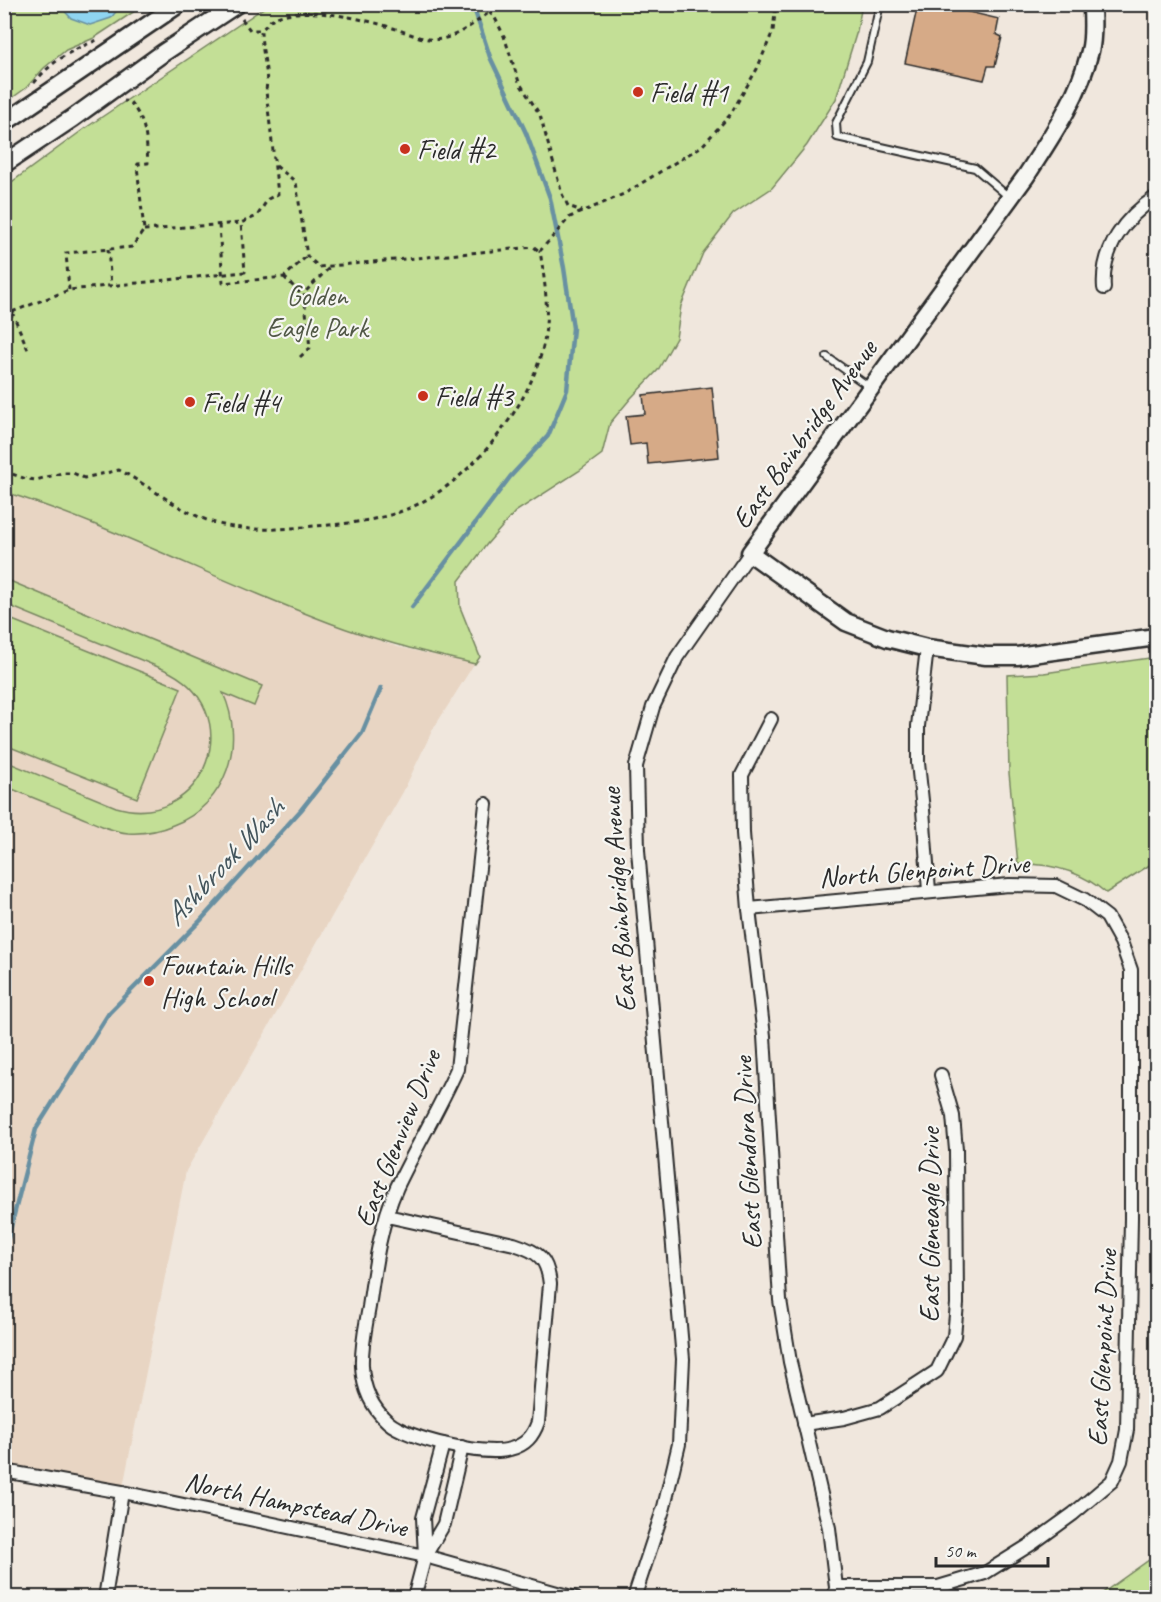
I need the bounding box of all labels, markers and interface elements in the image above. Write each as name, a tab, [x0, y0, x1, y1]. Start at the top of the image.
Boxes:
place label: Field #1	[650, 75, 729, 110]
marker: Field #1	[631, 85, 645, 99]
place label: Field #2	[417, 132, 497, 167]
marker: Field #2	[398, 142, 412, 156]
park label: Golden Eagle Park	[266, 278, 370, 345]
street label: East Bainbridge Avenue	[724, 331, 885, 535]
place label: Field #3	[435, 379, 515, 414]
place label: Field #4	[202, 385, 282, 420]
marker: Field #3	[416, 389, 430, 403]
marker: Field #4	[183, 395, 197, 409]
street label: East Bainbridge Avenue	[593, 785, 643, 1013]
water label: Ashbrook Wash	[156, 789, 294, 933]
street label: North Glenpoint Drive	[818, 845, 1032, 895]
place label: Fountain Hills High School	[161, 948, 294, 1015]
marker: Fountain Hills High School	[142, 974, 156, 988]
street label: East Glenview Drive	[346, 1043, 449, 1232]
street label: East Glendora Drive	[724, 1054, 770, 1250]
street label: East Gleneagle Drive	[912, 1126, 947, 1322]
street label: East Glenpoint Drive	[1079, 1247, 1125, 1447]
street label: North Hampstead Drive	[182, 1463, 412, 1545]
scale bar	[936, 1530, 1048, 1568]
text: 50 m	[945, 1540, 978, 1562]

